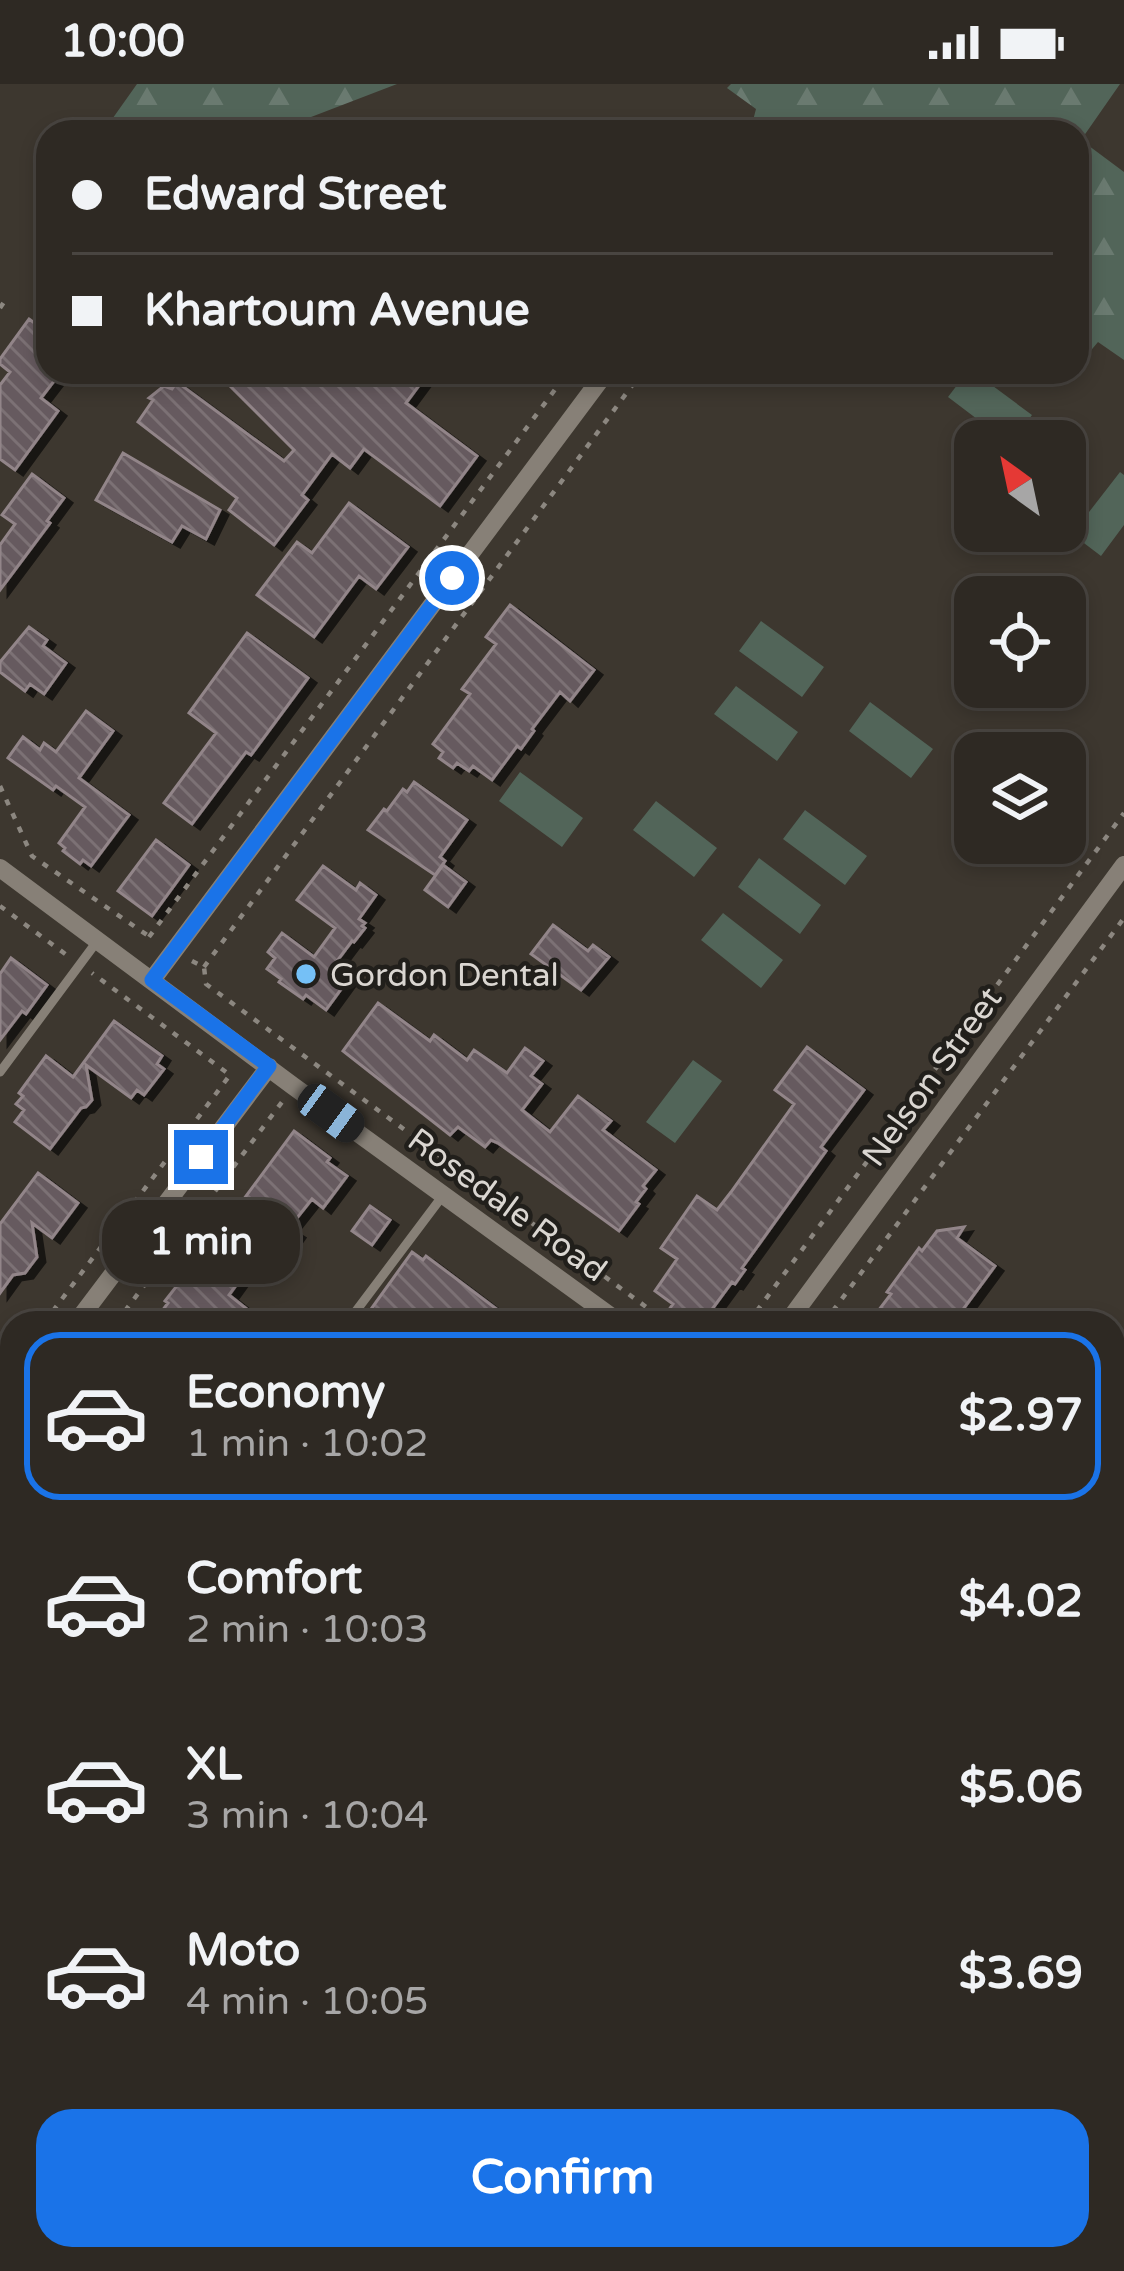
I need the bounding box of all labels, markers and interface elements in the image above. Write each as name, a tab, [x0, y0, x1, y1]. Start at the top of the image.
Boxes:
text: 10:00	[60, 15, 185, 69]
text: Edward Street	[144, 168, 446, 222]
text: Khartoum Avenue	[144, 284, 530, 338]
north arrow	[954, 420, 1086, 552]
map controls	[954, 420, 1086, 864]
route start	[425, 551, 479, 605]
button: locate	[954, 576, 1086, 708]
button: layers	[954, 732, 1086, 864]
place label: Gordon Dental	[330, 956, 559, 995]
marker: Gordon Dental	[293, 961, 319, 987]
street label: Nelson Street	[854, 980, 1010, 1174]
car	[291, 1077, 371, 1149]
street label: Rosedale Road	[400, 1120, 614, 1290]
route end	[174, 1130, 228, 1184]
callout: 1 min	[102, 1199, 300, 1283]
text: 1 min	[149, 1218, 253, 1265]
icon: car	[42, 1362, 150, 1470]
text: Economy	[186, 1366, 385, 1420]
text: $2.97	[959, 1389, 1083, 1443]
text: 1 min · 10:02	[186, 1420, 428, 1467]
icon: car	[42, 1548, 150, 1656]
text: Comfort	[186, 1552, 362, 1606]
text: $4.02	[959, 1575, 1083, 1629]
text: 2 min · 10:03	[186, 1606, 428, 1653]
icon: car	[42, 1734, 150, 1842]
text: XL	[186, 1738, 242, 1792]
text: $5.06	[959, 1761, 1083, 1815]
text: 3 min · 10:04	[186, 1792, 428, 1839]
icon: car	[42, 1920, 150, 2028]
text: Moto	[186, 1924, 300, 1978]
text: $3.69	[959, 1947, 1083, 2001]
text: 4 min · 10:05	[186, 1978, 428, 2025]
button: Confirm	[36, 2109, 1089, 2247]

